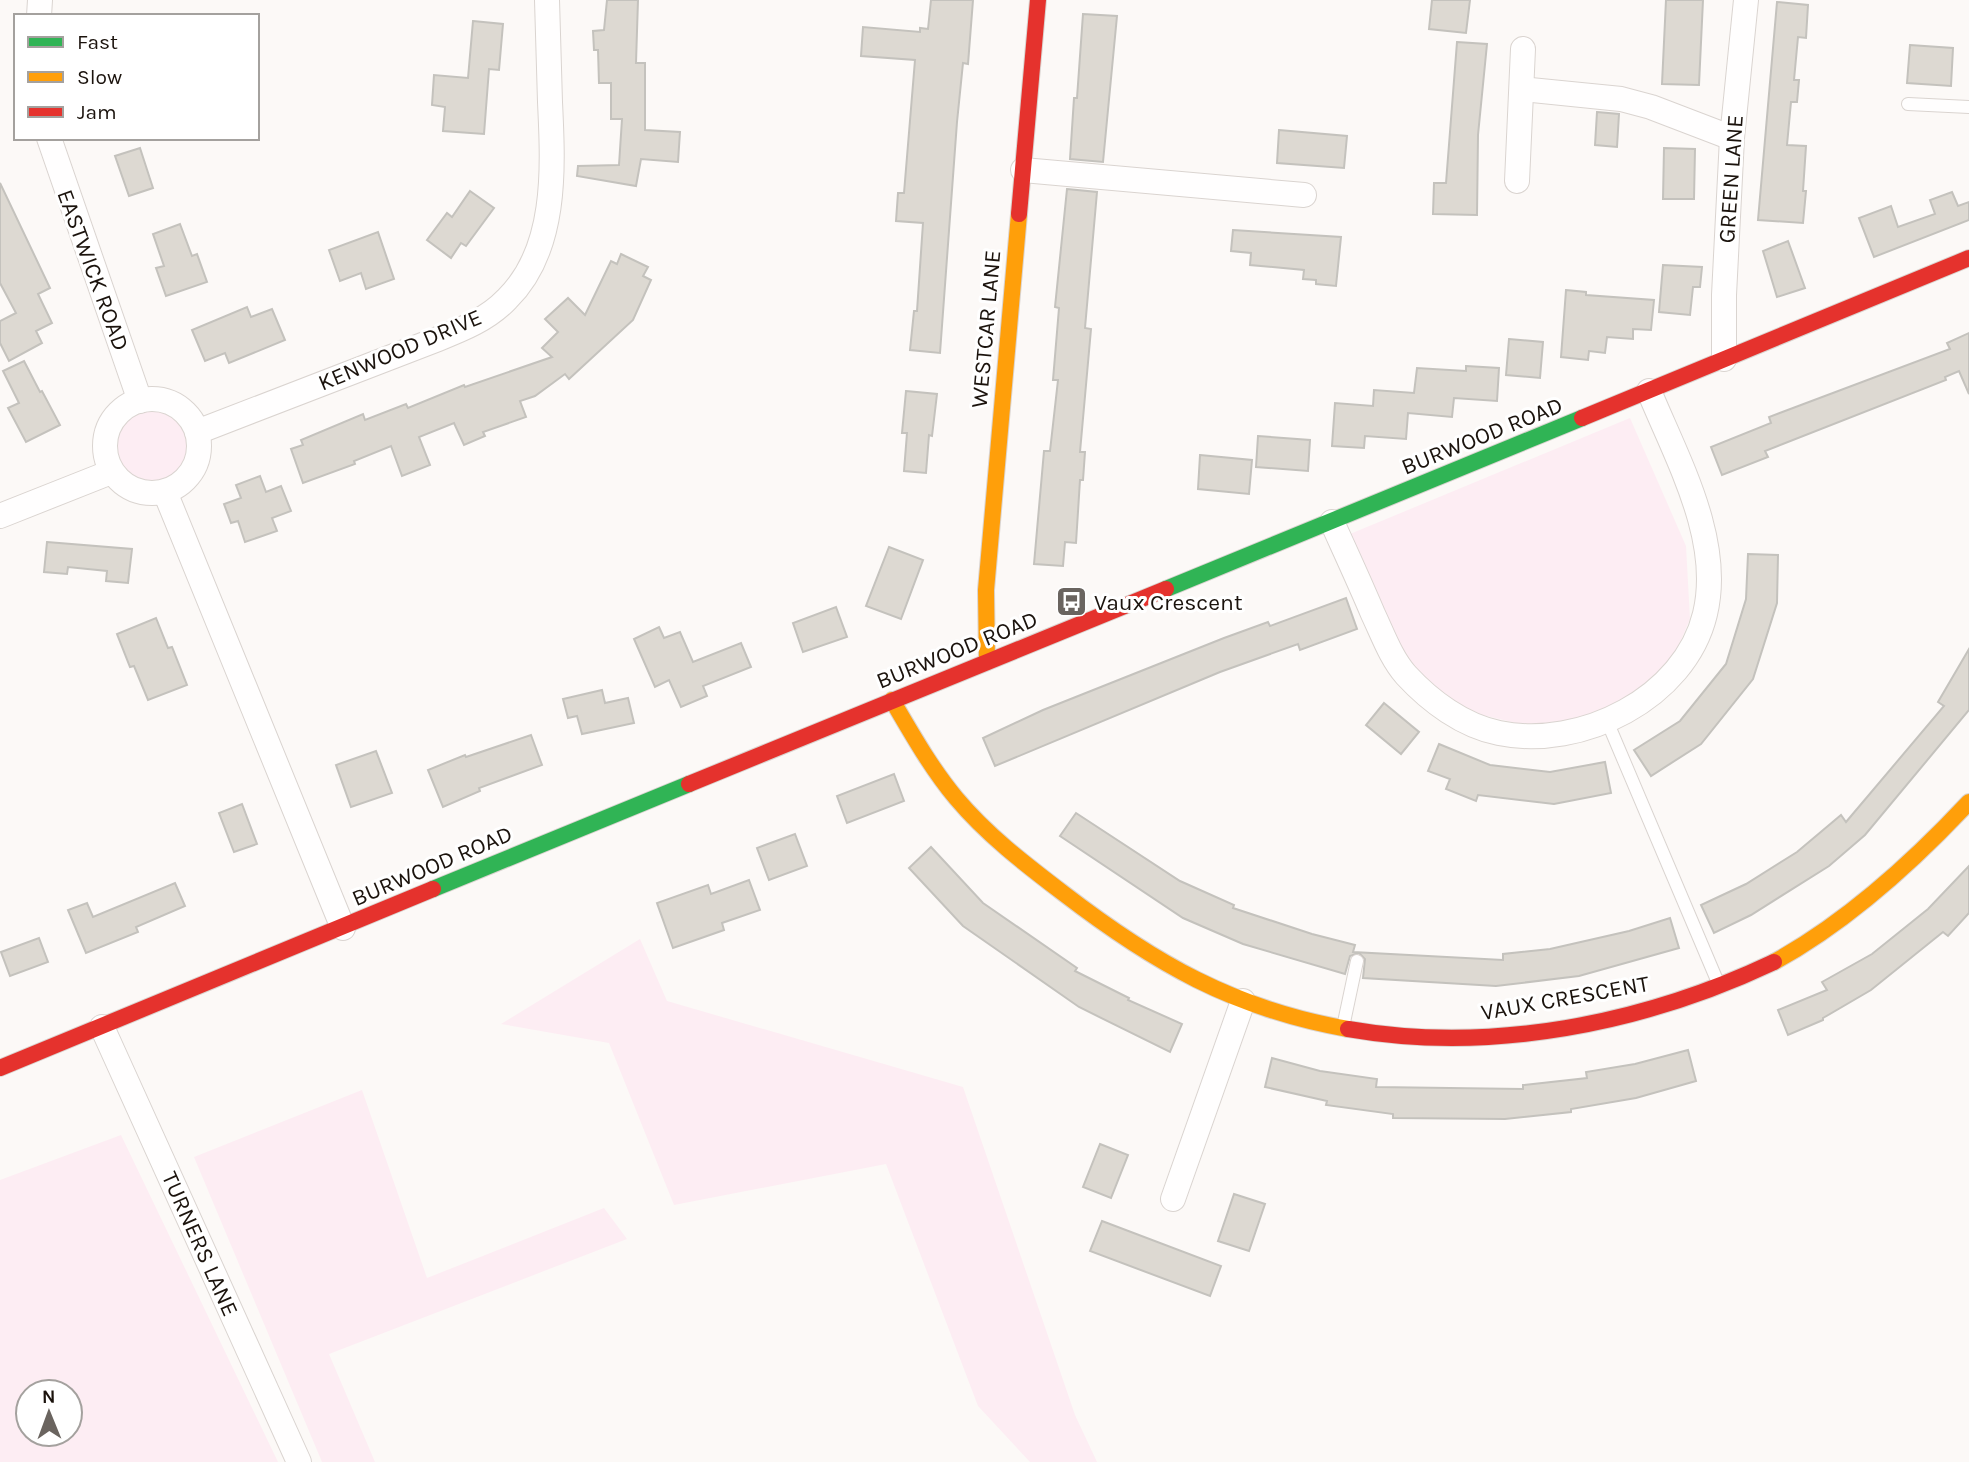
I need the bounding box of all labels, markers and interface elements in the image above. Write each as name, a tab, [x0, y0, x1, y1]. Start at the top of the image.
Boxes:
legend	[14, 14, 259, 140]
text: Fast	[77, 30, 118, 54]
text: Slow	[77, 65, 122, 89]
text: Jam	[77, 100, 117, 124]
street label: GREEN LANE	[1713, 114, 1749, 244]
street label: EASTWICK ROAD	[51, 186, 135, 354]
street label: WESTCAR LANE	[966, 249, 1006, 409]
street label: KENWOOD DRIVE	[314, 303, 486, 397]
street label: BURWOOD ROAD	[1397, 391, 1567, 481]
bus stop icon: Vaux Crescent	[1054, 585, 1088, 619]
place label: Vaux Crescent	[1094, 589, 1243, 616]
street label: BURWOOD ROAD	[872, 605, 1042, 695]
street label: BURWOOD ROAD	[348, 820, 516, 912]
street label: VAUX CRESCENT	[1479, 970, 1651, 1026]
street label: TURNERS LANE	[156, 1168, 244, 1320]
north arrow	[14, 1378, 84, 1448]
text: N	[42, 1386, 56, 1408]

